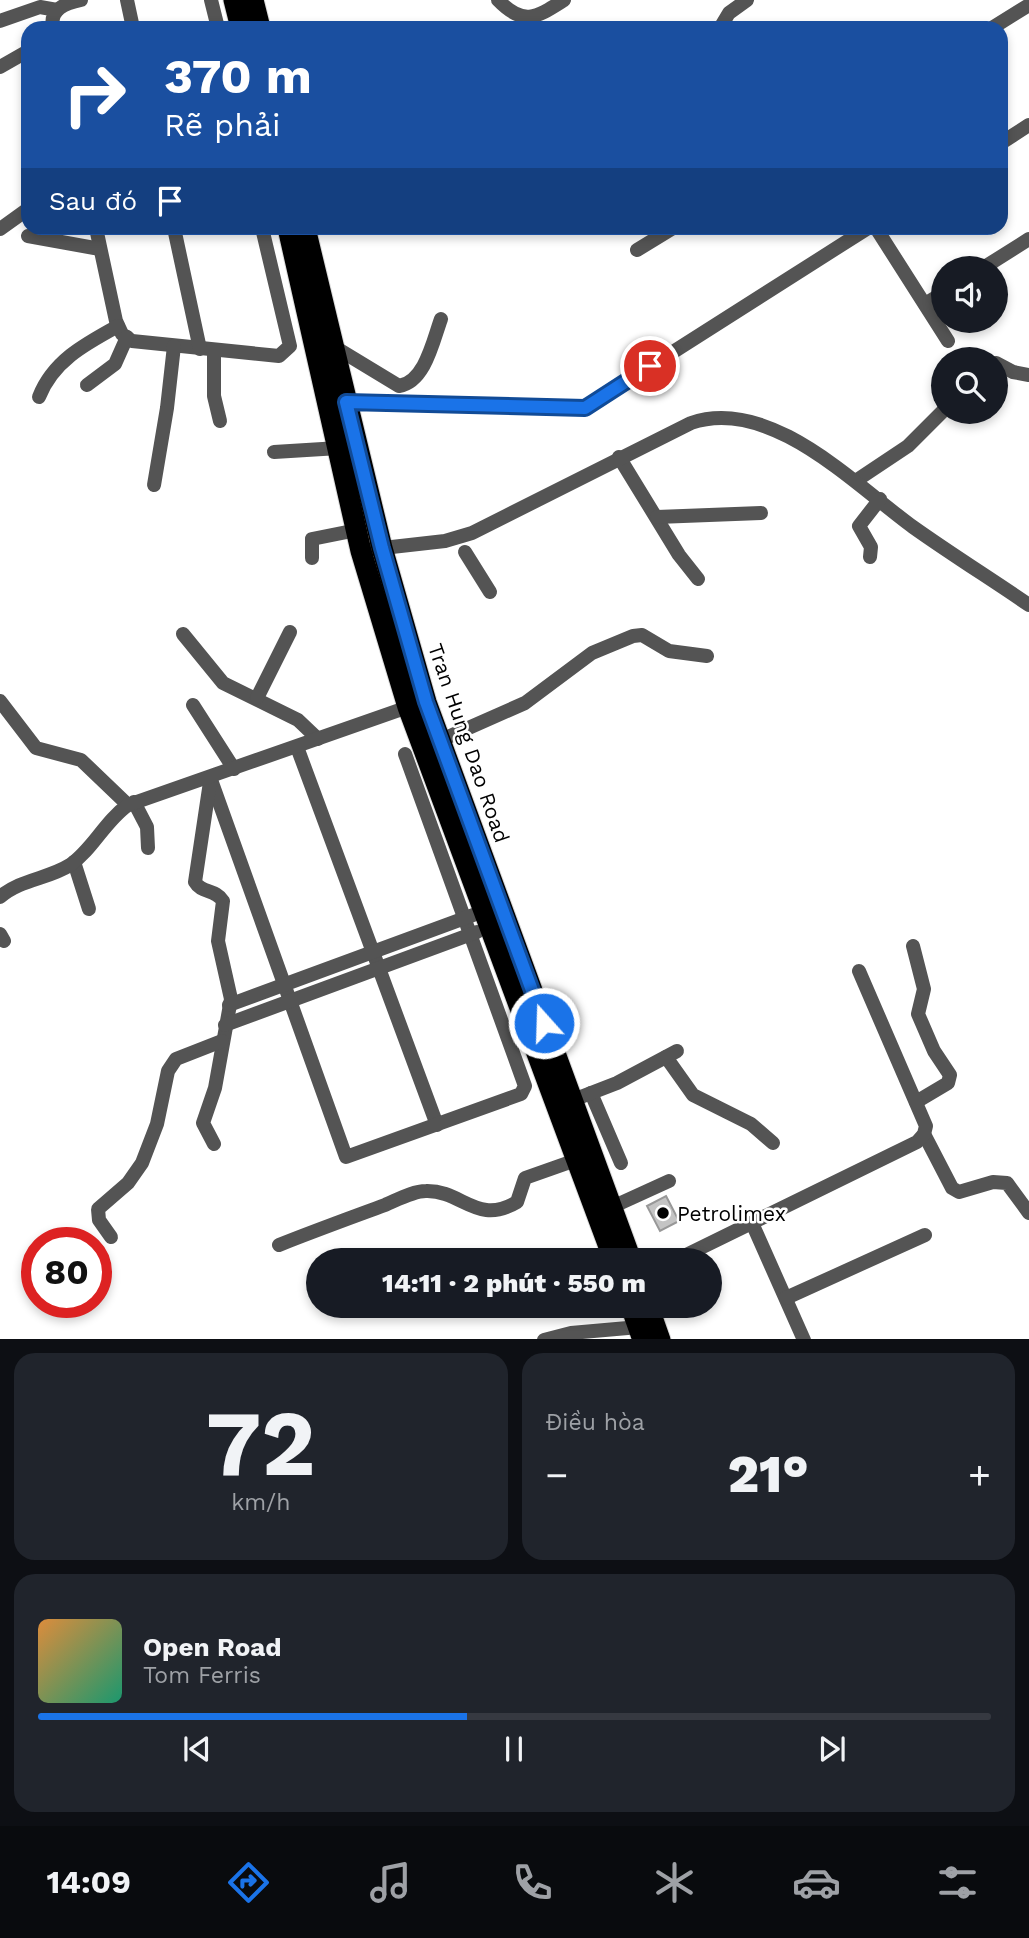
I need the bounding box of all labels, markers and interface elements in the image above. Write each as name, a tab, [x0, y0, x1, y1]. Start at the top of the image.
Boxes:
text: 370 m	[164, 47, 312, 105]
icon: right	[49, 49, 140, 140]
text: Rẽ phải	[164, 106, 281, 144]
icon: arrive	[151, 182, 189, 220]
text: Sau đó	[49, 186, 137, 216]
map controls	[931, 256, 1008, 424]
button: sound	[931, 256, 1008, 333]
pin	[620, 336, 680, 396]
icon: arrive	[631, 347, 669, 385]
button: search	[931, 347, 1008, 424]
street label: Tran Hung Dao Road	[423, 640, 515, 846]
position arrow	[507, 986, 581, 1060]
place label: Petrolimex	[677, 1201, 786, 1226]
marker: Petrolimex	[655, 1205, 671, 1221]
speed limit sign: 80	[21, 1227, 112, 1318]
text: 14:11 · 2 phút · 550 m	[382, 1268, 646, 1298]
text: 72	[206, 1390, 316, 1497]
text: Điều hòa	[546, 1409, 645, 1436]
text: 21°	[728, 1444, 809, 1505]
text: −	[546, 1453, 568, 1497]
text: +	[968, 1453, 991, 1497]
text: km/h	[231, 1489, 290, 1516]
text: Open Road	[143, 1632, 281, 1662]
text: Tom Ferris	[143, 1662, 261, 1689]
icon: previous	[178, 1730, 216, 1768]
icon: pause	[495, 1730, 533, 1768]
icon: next	[813, 1730, 851, 1768]
icon: directions	[224, 1858, 273, 1907]
icon: music	[366, 1858, 415, 1907]
icon: phone	[508, 1858, 557, 1907]
icon: climate	[650, 1858, 699, 1907]
icon: car	[792, 1858, 841, 1907]
icon: filters	[933, 1858, 982, 1907]
text: 14:09	[46, 1863, 131, 1901]

